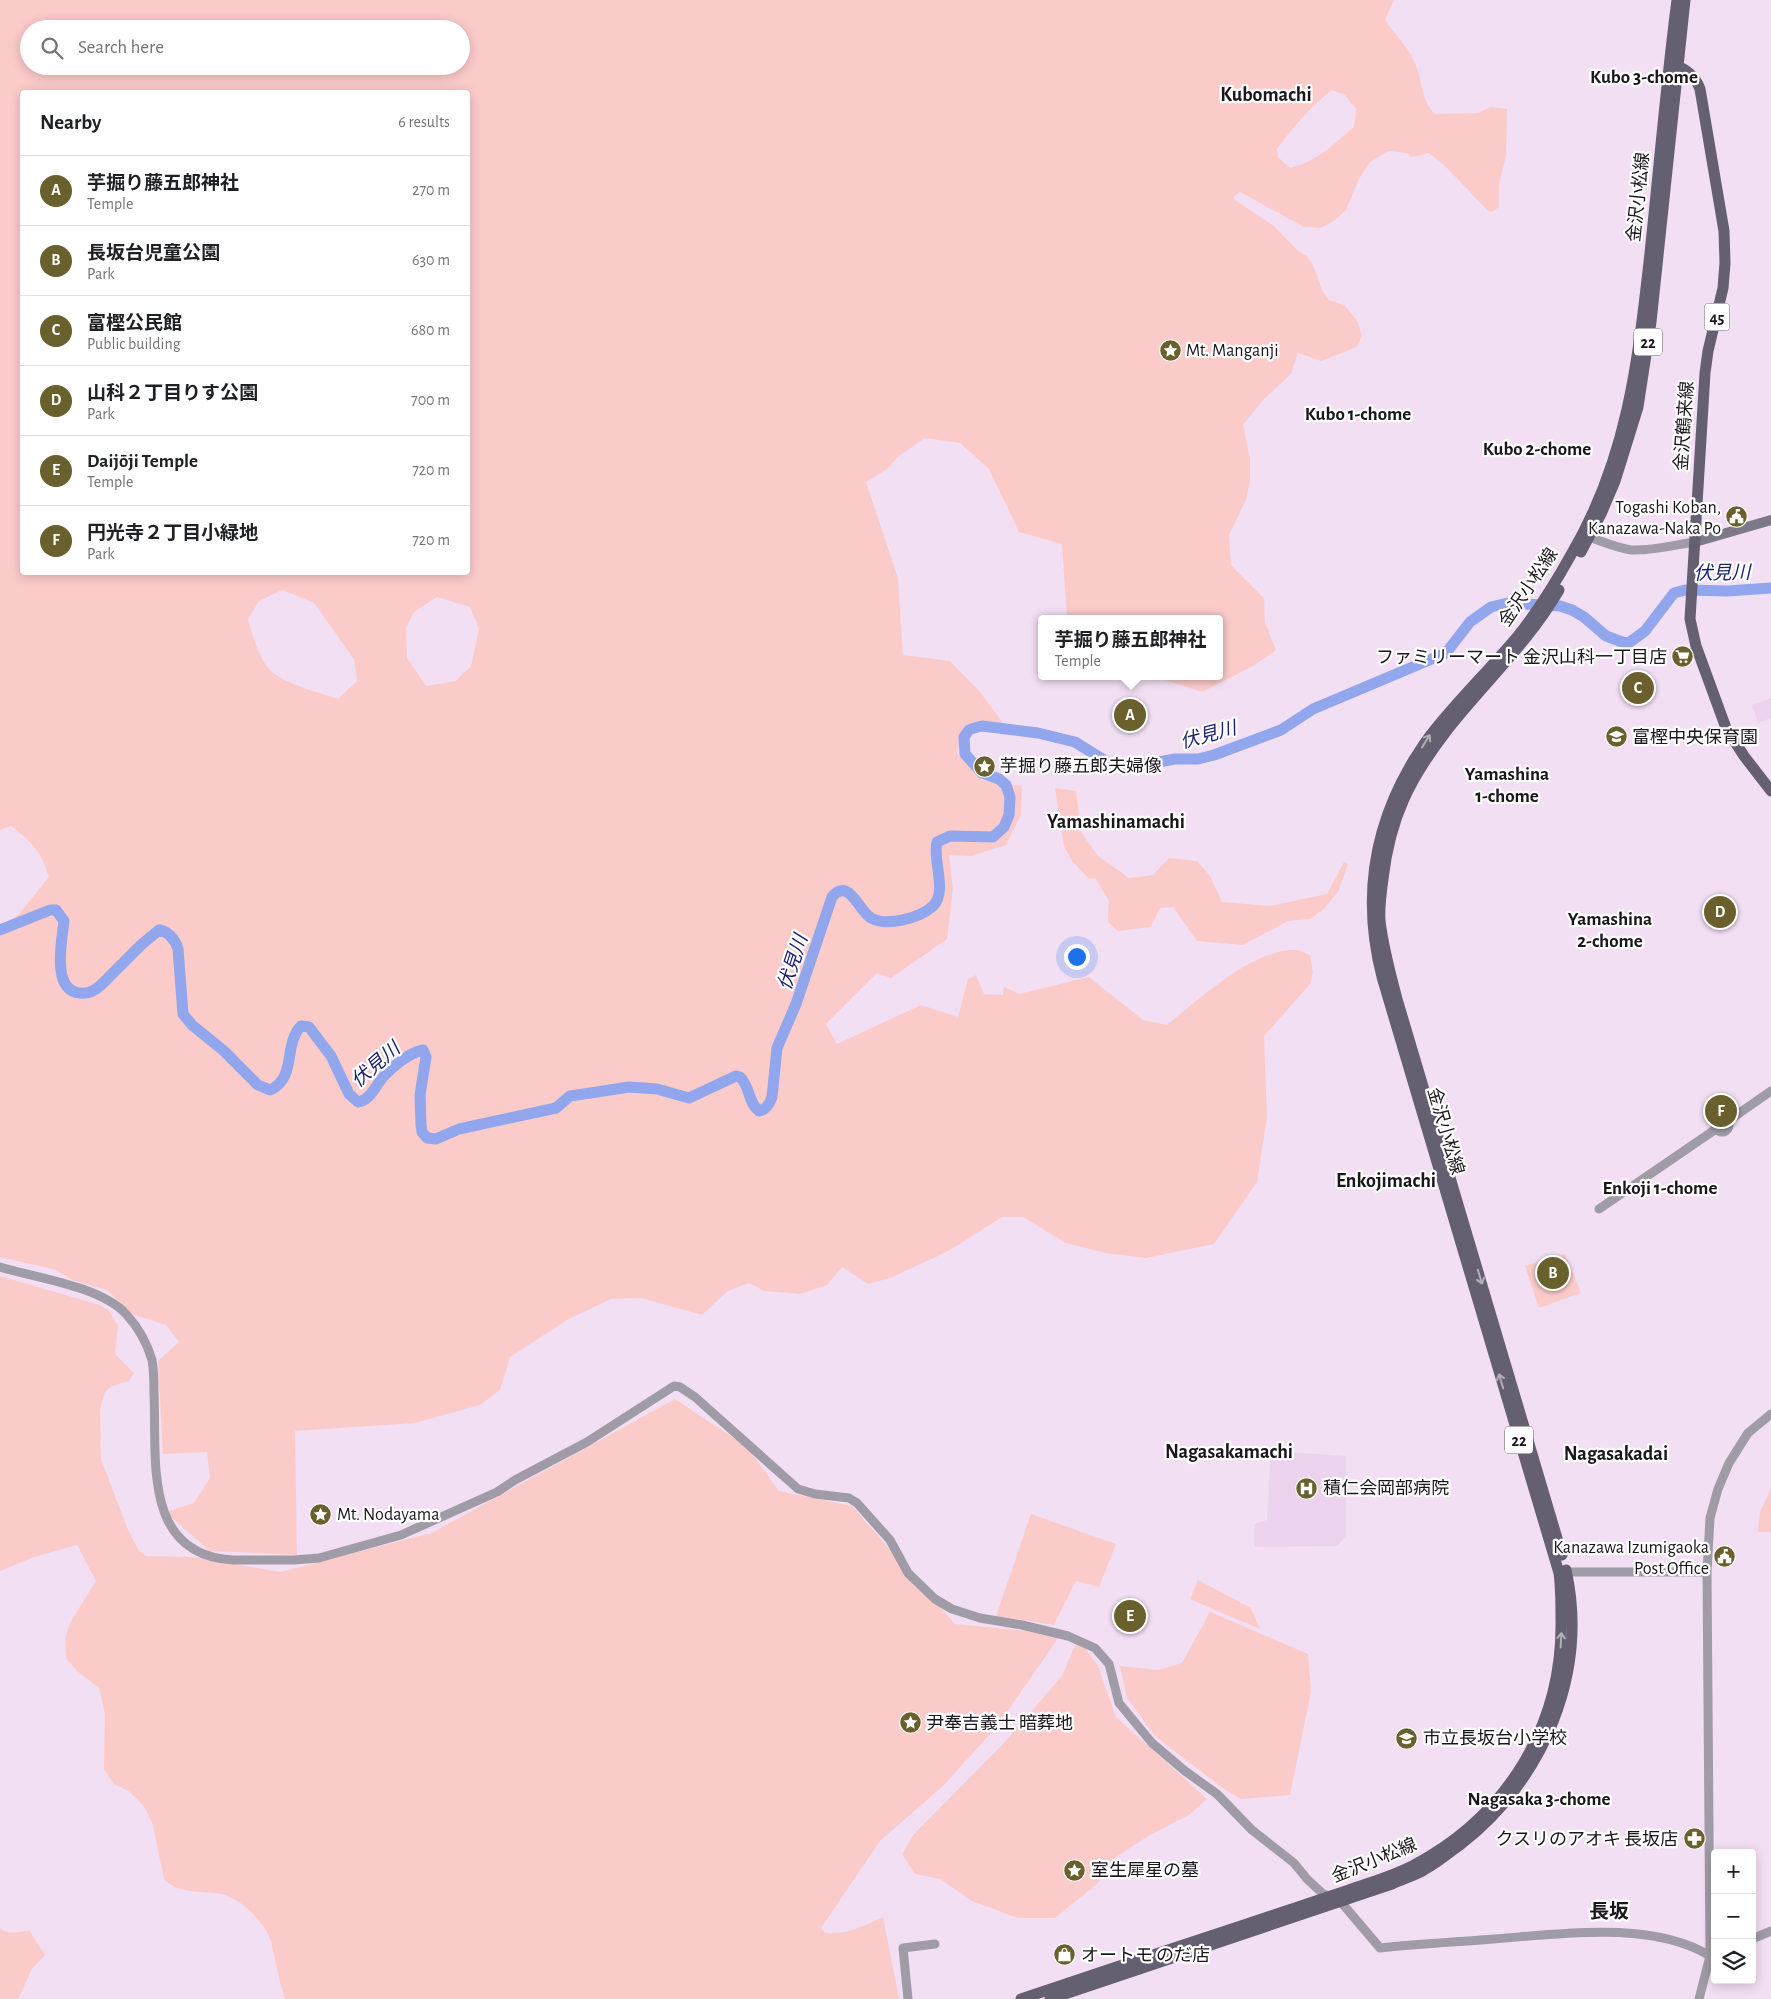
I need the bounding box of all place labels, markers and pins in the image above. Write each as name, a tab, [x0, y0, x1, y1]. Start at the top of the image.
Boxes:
place icon: Mt. Manganji	[1158, 338, 1182, 362]
place label: Mt. Manganji	[1186, 342, 1279, 360]
place label: Togashi Koban, Kanazawa-Naka Po	[1588, 499, 1721, 538]
public building icon: Togashi Koban, Kanazawa-Naka Po	[1725, 505, 1749, 529]
supermarket icon: ファミリーマート 金沢山科一丁目店	[1671, 645, 1695, 669]
place label: ファミリーマート 金沢山科一丁目店	[1376, 648, 1667, 667]
pin: C	[1622, 669, 1654, 707]
pin: A	[1114, 696, 1146, 734]
school or university icon: 富樫中央保育園	[1604, 725, 1628, 749]
place label: 富樫中央保育園	[1632, 728, 1758, 747]
place icon: 芋掘り藤五郎夫婦像	[972, 754, 996, 778]
place label: 芋掘り藤五郎夫婦像	[1000, 756, 1162, 776]
pin: D	[1704, 893, 1736, 931]
pin: F	[1705, 1092, 1737, 1130]
pin: B	[1537, 1254, 1569, 1292]
hospital icon: 積仁会岡部病院	[1295, 1476, 1319, 1500]
place label: 積仁会岡部病院	[1323, 1478, 1449, 1498]
place icon: Mt. Nodayama	[309, 1502, 333, 1526]
place label: Mt. Nodayama	[337, 1506, 440, 1524]
place label: Kanazawa Izumigaoka Post Office	[1553, 1539, 1709, 1578]
public building icon: Kanazawa Izumigaoka Post Office	[1713, 1545, 1737, 1569]
pin: E	[1114, 1597, 1146, 1635]
place icon: 尹奉吉義士 暗葬地	[898, 1711, 922, 1735]
place label: 尹奉吉義士 暗葬地	[926, 1713, 1073, 1733]
school or university icon: 市立長坂台小学校	[1395, 1726, 1419, 1750]
place label: 市立長坂台小学校	[1423, 1728, 1567, 1748]
pharmacy icon: クスリのアオキ 長坂店	[1682, 1827, 1706, 1851]
place label: クスリのアオキ 長坂店	[1496, 1830, 1678, 1849]
place icon: 室生犀星の墓	[1063, 1858, 1087, 1882]
place label: 室生犀星の墓	[1091, 1861, 1199, 1880]
shop icon: オートモ のだ店	[1053, 1943, 1077, 1967]
place label: オートモ のだ店	[1081, 1946, 1210, 1965]

